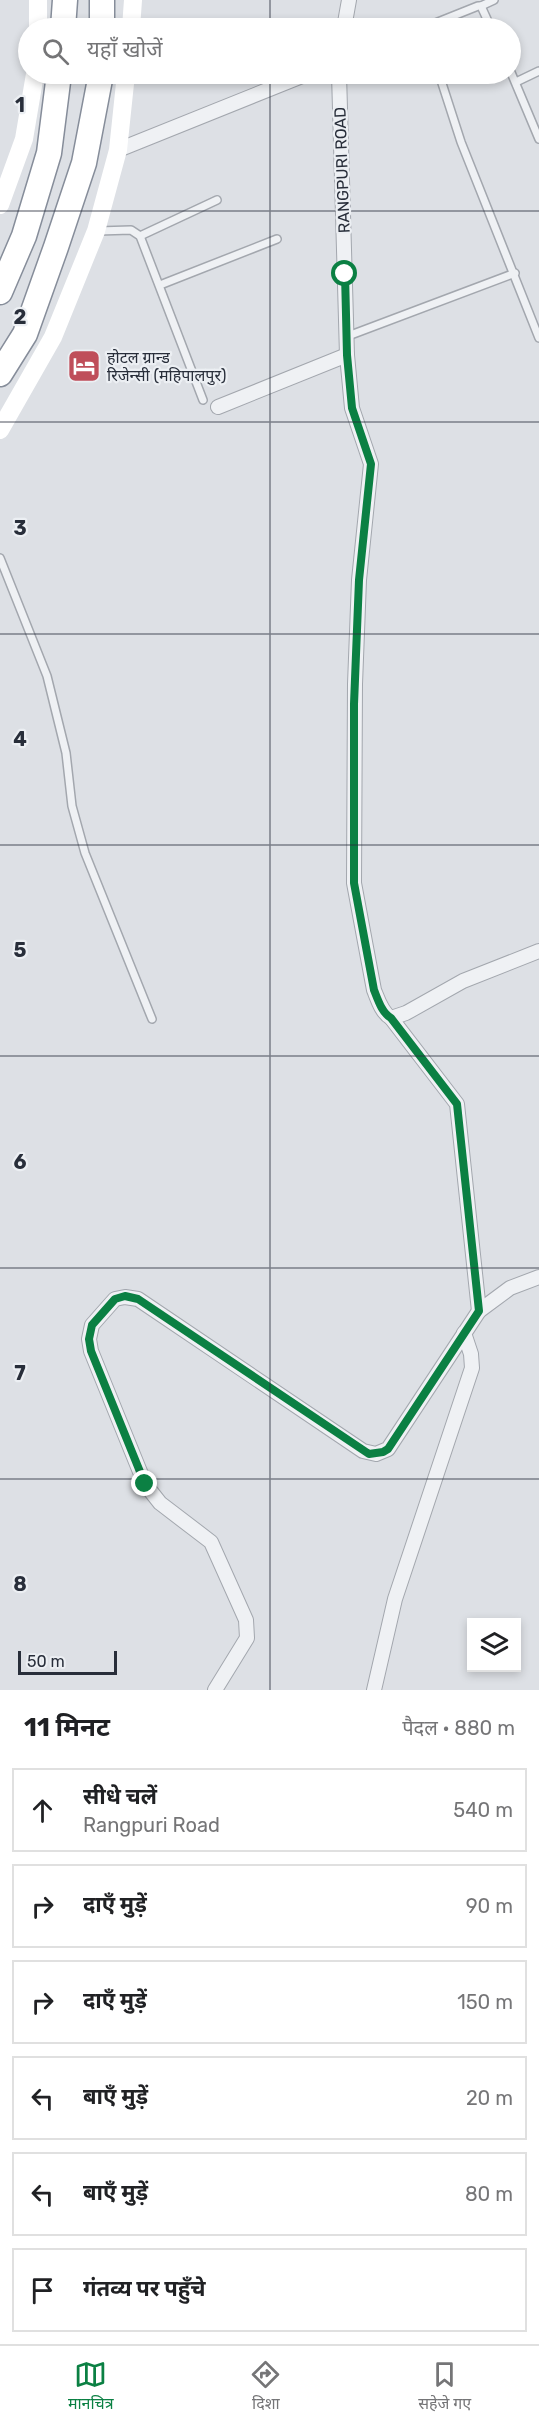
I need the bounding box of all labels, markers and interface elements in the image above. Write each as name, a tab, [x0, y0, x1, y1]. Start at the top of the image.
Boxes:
search box	[18, 18, 521, 84]
icon: search	[39, 35, 72, 68]
text: यहाँ खोजें	[87, 36, 163, 63]
text: 1	[15, 93, 25, 117]
street label: RANGPURI ROAD	[330, 107, 354, 233]
route start	[331, 260, 357, 286]
text: 2	[14, 305, 27, 329]
hotel icon: होटल ग्रान्ड रिजेन्सी (महिपालपुर)	[66, 348, 102, 384]
place label: होटल ग्रान्ड रिजेन्सी (महिपालपुर)	[107, 348, 226, 386]
text: 3	[13, 516, 27, 540]
text: 4	[13, 727, 27, 751]
text: 5	[14, 938, 27, 962]
text: 6	[13, 1150, 27, 1174]
text: 7	[14, 1361, 26, 1385]
route end	[131, 1470, 157, 1496]
text: 8	[13, 1572, 27, 1596]
map controls	[467, 1618, 521, 1672]
button: layers	[467, 1618, 521, 1672]
scale bar	[18, 1648, 117, 1676]
text: 50 m	[27, 1652, 65, 1671]
text: 11 मिनट	[24, 1712, 110, 1743]
text: पैदल · 880 m	[402, 1716, 515, 1740]
text: सीधे चलें	[83, 1783, 157, 1810]
icon: ahead	[26, 1794, 59, 1827]
text: 540 m	[453, 1798, 513, 1822]
text: Rangpuri Road	[83, 1813, 220, 1837]
icon: right	[26, 1890, 59, 1923]
text: दाएँ मुड़ें	[83, 1891, 147, 1918]
text: 90 m	[466, 1894, 513, 1918]
icon: right	[26, 1986, 59, 2019]
text: दाएँ मुड़ें	[83, 1987, 147, 2014]
text: 150 m	[457, 1990, 513, 2014]
icon: left	[26, 2082, 59, 2115]
text: बाएँ मुड़ें	[83, 2083, 148, 2110]
text: 20 m	[466, 2086, 513, 2110]
icon: left	[26, 2178, 59, 2211]
text: बाएँ मुड़ें	[83, 2179, 148, 2206]
text: 80 m	[465, 2182, 513, 2206]
icon: arrive	[26, 2274, 59, 2307]
text: गंतव्य पर पहुँचे	[83, 2275, 205, 2302]
tab: मानचित्र	[68, 2358, 114, 2416]
tab: दिशा	[249, 2358, 282, 2416]
tab: सहेजे गए	[418, 2358, 471, 2416]

